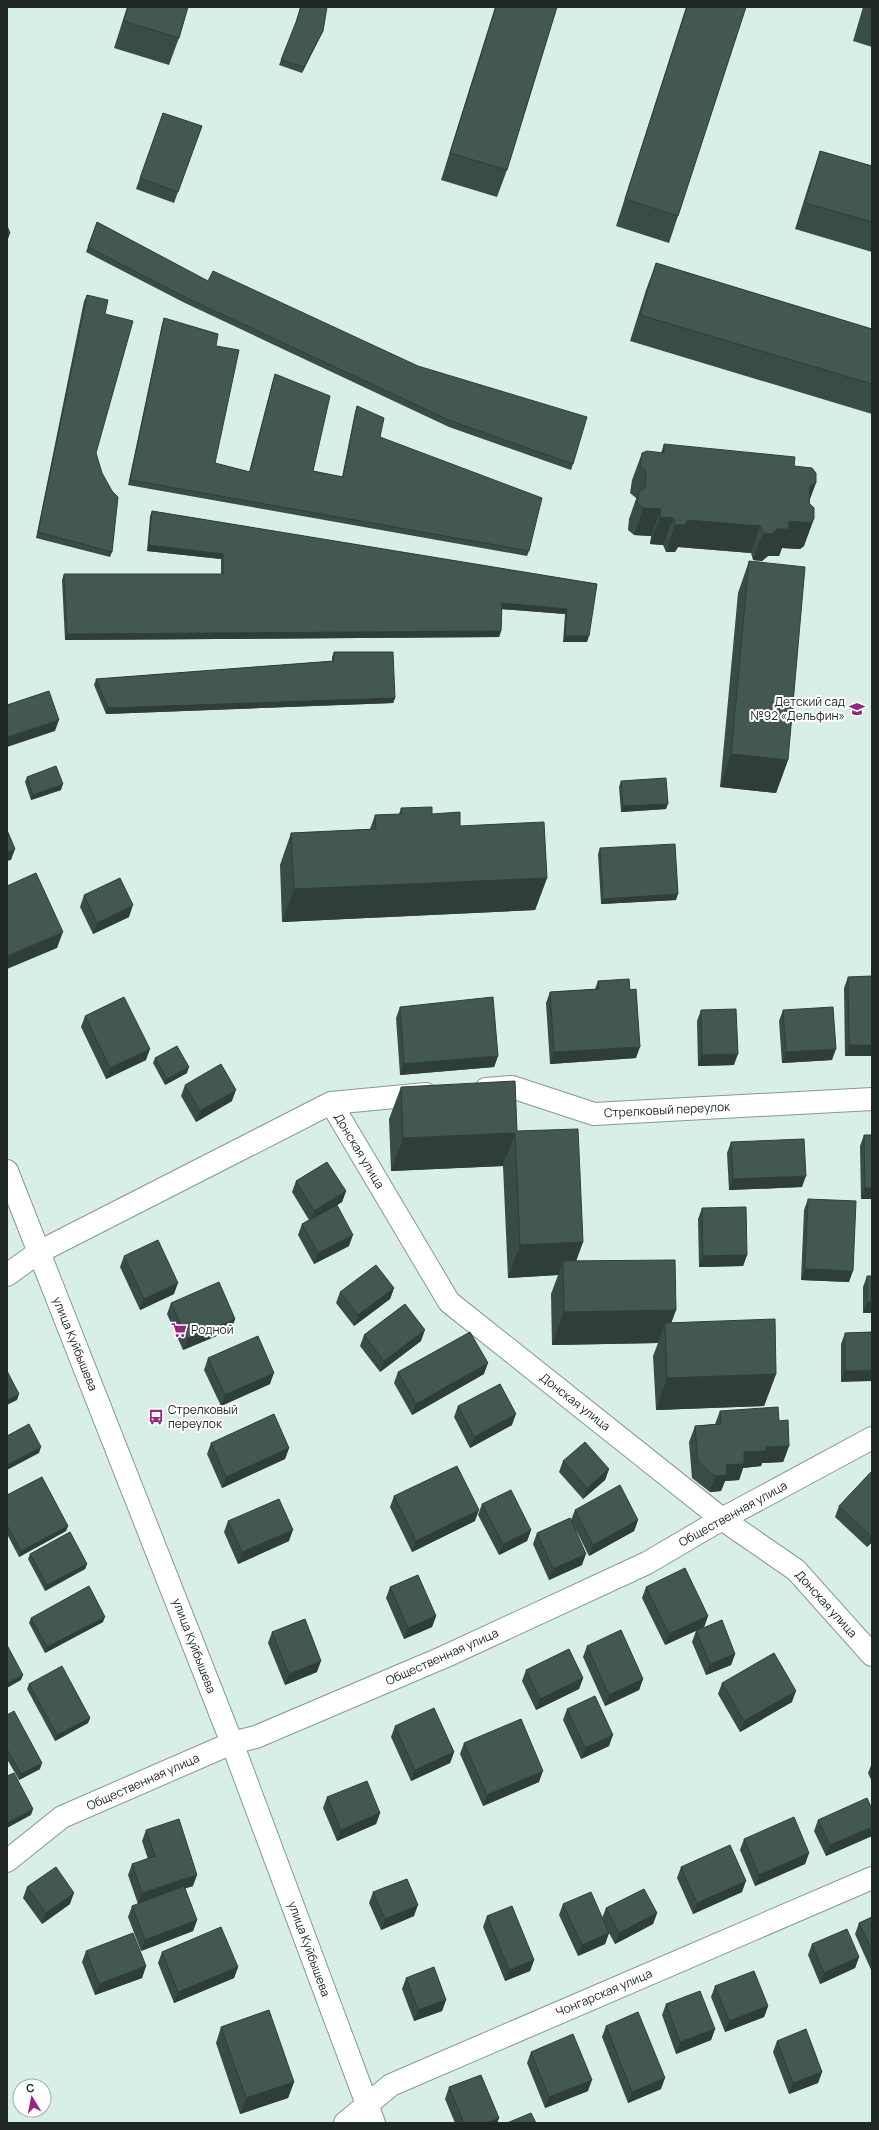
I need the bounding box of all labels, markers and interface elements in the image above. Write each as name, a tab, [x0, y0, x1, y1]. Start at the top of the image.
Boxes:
place label: Детский сад №92 «Дельфин»	[750, 693, 845, 724]
school or university icon: Детский сад №92 «Дельфин»	[848, 700, 866, 718]
street label: Стрелковый переулок	[604, 1098, 731, 1121]
street label: Донская улица	[330, 1110, 389, 1192]
street label: улица Куйбышева	[49, 1294, 102, 1393]
supermarket icon: Родной	[170, 1321, 188, 1339]
place label: Родной	[191, 1321, 234, 1338]
street label: Донская улица	[536, 1369, 614, 1435]
place label: Стрелковый переулок	[168, 1401, 238, 1432]
bus stop icon: Стрелковый переулок	[147, 1408, 165, 1426]
street label: Общественная улица	[675, 1477, 790, 1550]
street label: Донская улица	[792, 1566, 861, 1641]
street label: улица Куйбышева	[169, 1596, 220, 1696]
street label: Общественная улица	[383, 1624, 501, 1689]
street label: Общественная улица	[84, 1749, 202, 1814]
street label: улица Куйбышева	[284, 1899, 335, 1999]
street label: Чонгарская улица	[553, 1965, 655, 2021]
north arrow	[12, 2078, 52, 2118]
text: С	[25, 2080, 35, 2096]

